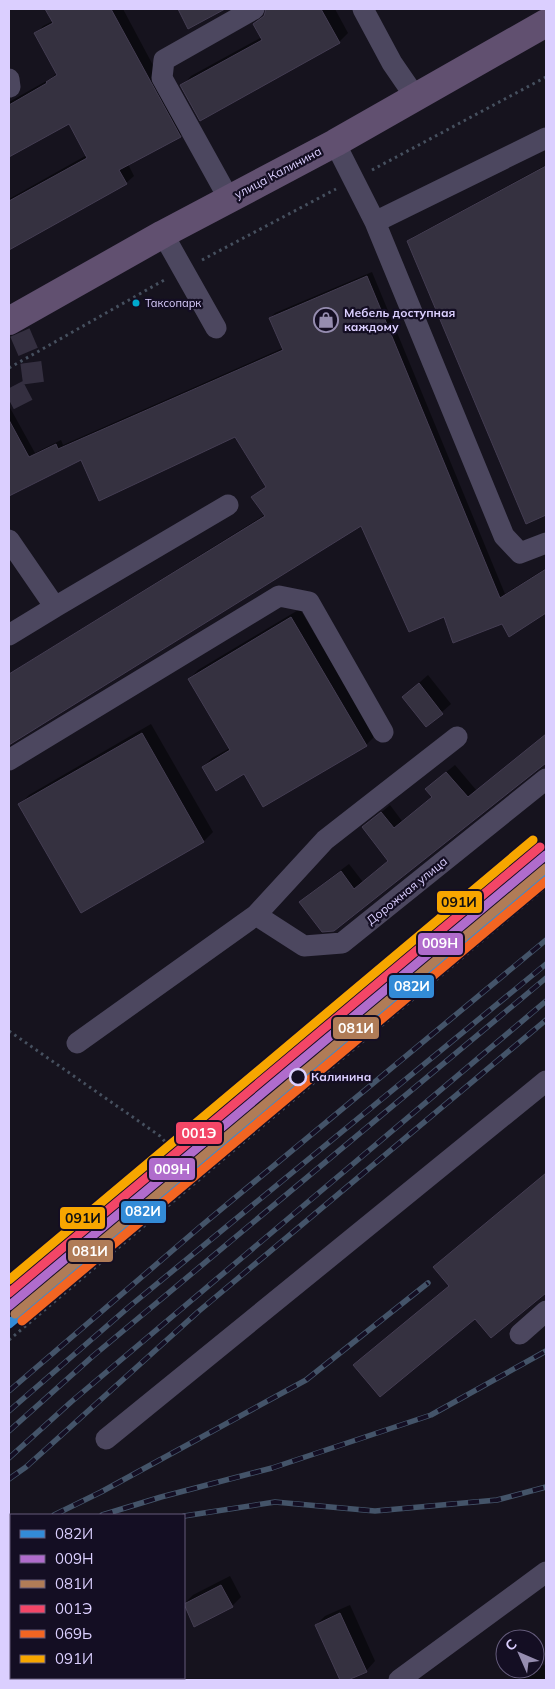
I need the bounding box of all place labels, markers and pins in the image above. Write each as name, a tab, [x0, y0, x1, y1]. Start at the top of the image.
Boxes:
place label: Таксопарк	[145, 296, 201, 310]
marker: Таксопарк	[131, 298, 141, 308]
place label: Мебель доступная каждому	[344, 305, 455, 334]
shop icon: Мебель доступная каждому	[313, 307, 339, 333]
marker: Калинина	[289, 1068, 307, 1086]
place label: Калинина	[311, 1069, 371, 1084]

